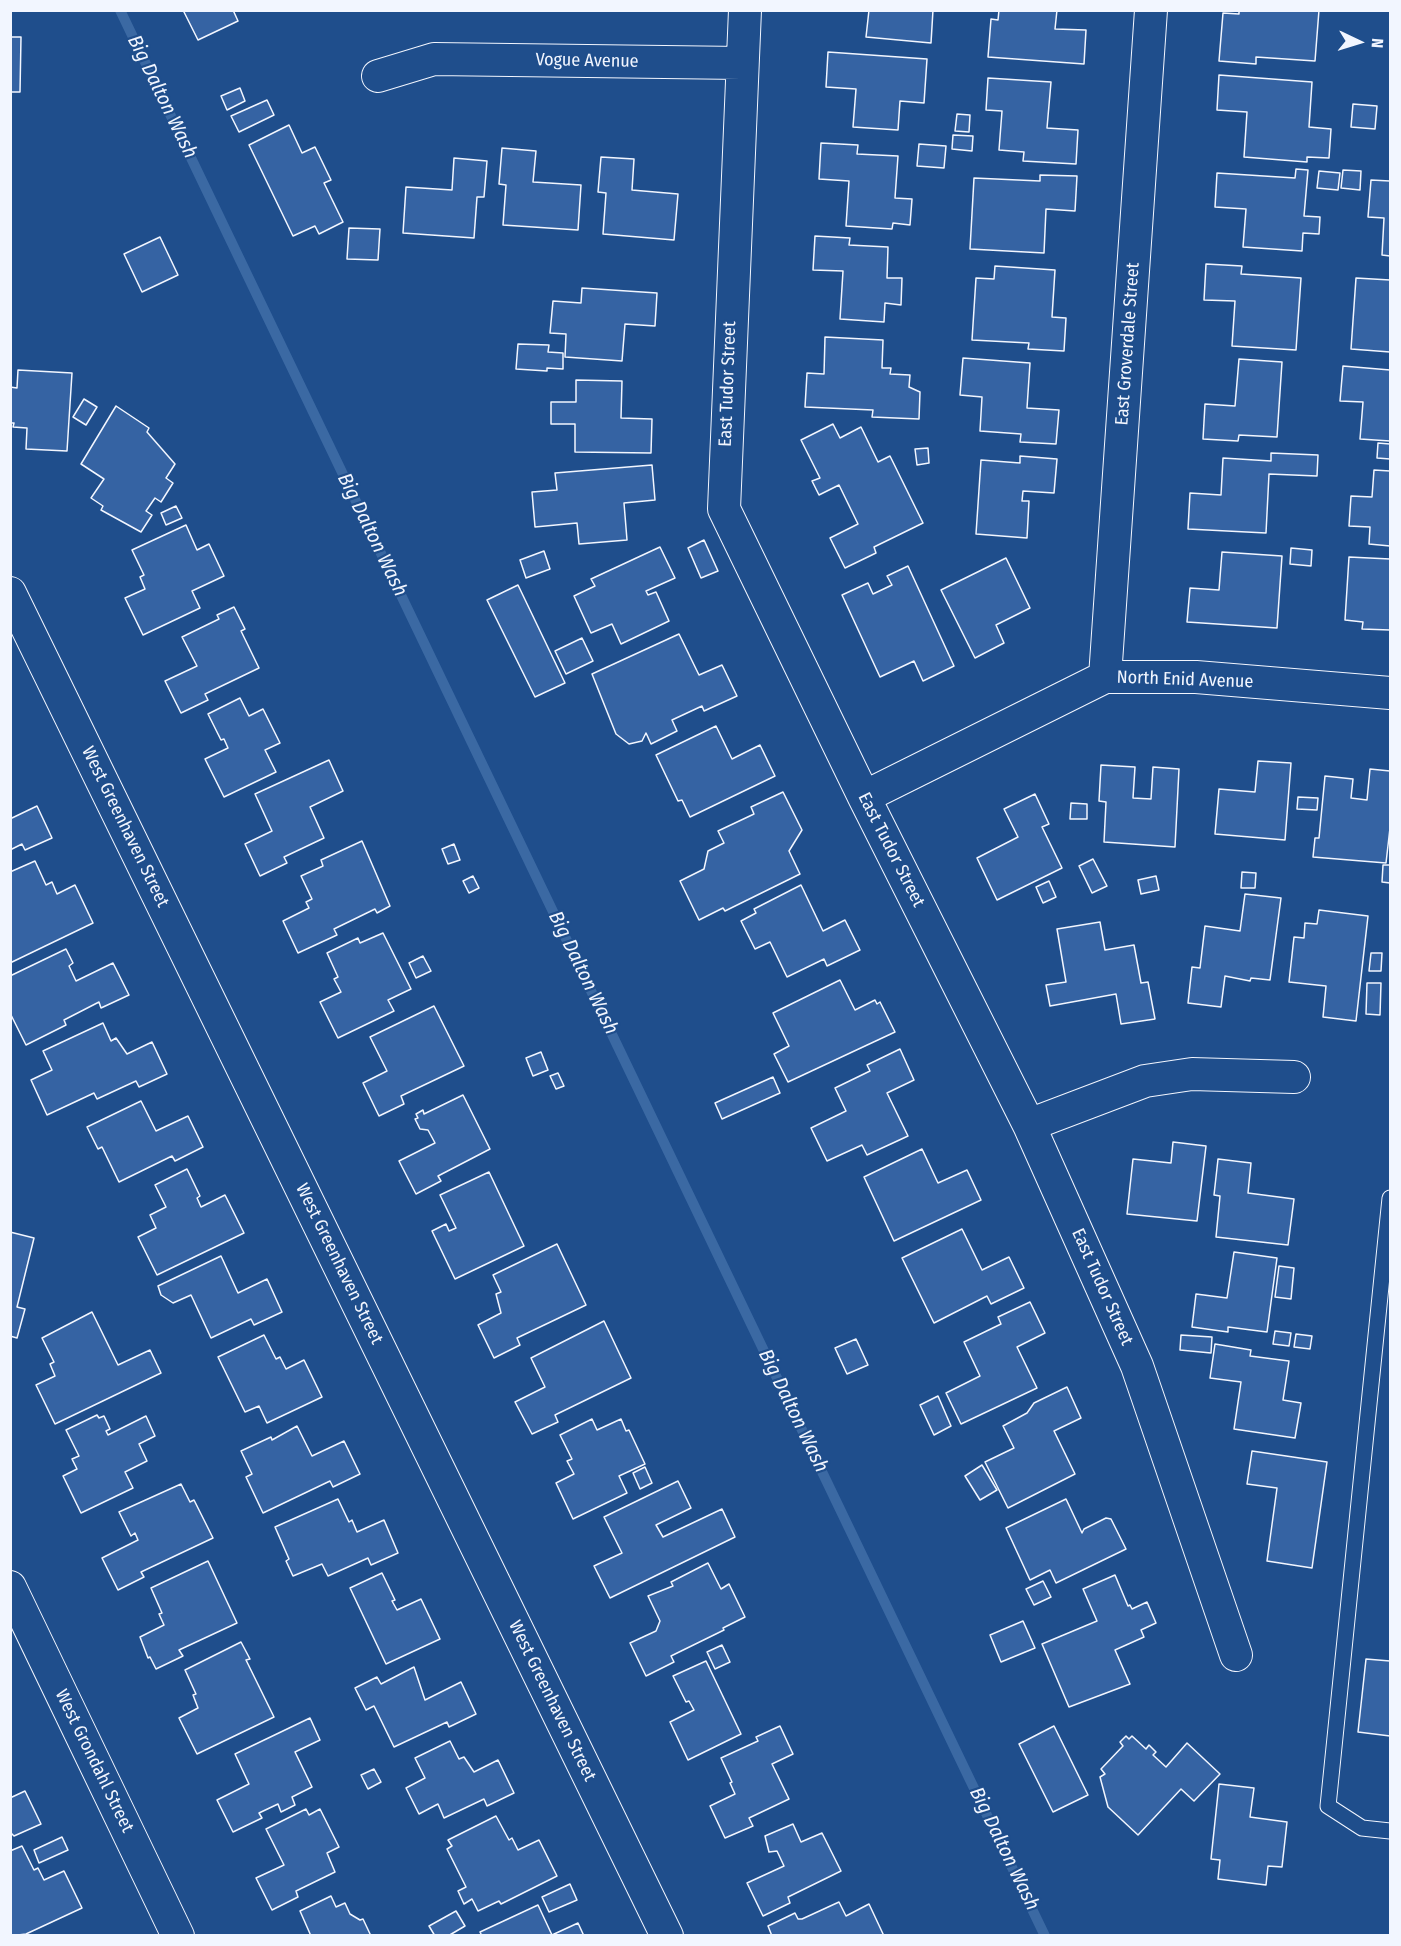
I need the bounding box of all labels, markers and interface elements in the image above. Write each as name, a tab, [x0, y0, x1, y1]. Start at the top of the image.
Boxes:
north arrow	[1329, 12, 1389, 72]
water label: Big Dalton Wash	[122, 32, 202, 162]
text: N	[1368, 38, 1387, 49]
street label: Vogue Avenue	[535, 49, 639, 73]
street label: East Groverdale Street	[1112, 262, 1144, 426]
street label: East Tudor Street	[715, 321, 741, 447]
water label: Big Dalton Wash	[332, 470, 412, 600]
street label: North Enid Avenue	[1116, 667, 1254, 693]
street label: West Greenhaven Street	[77, 743, 173, 911]
street label: East Tudor Street	[853, 789, 929, 911]
water label: Big Dalton Wash	[543, 908, 623, 1038]
street label: West Greenhaven Street	[291, 1180, 387, 1348]
street label: East Tudor Street	[1067, 1225, 1137, 1349]
water label: Big Dalton Wash	[753, 1346, 833, 1476]
street label: West Greenhaven Street	[504, 1617, 600, 1785]
street label: West Grondahl Street	[50, 1686, 138, 1836]
water label: Big Dalton Wash	[964, 1784, 1044, 1914]

